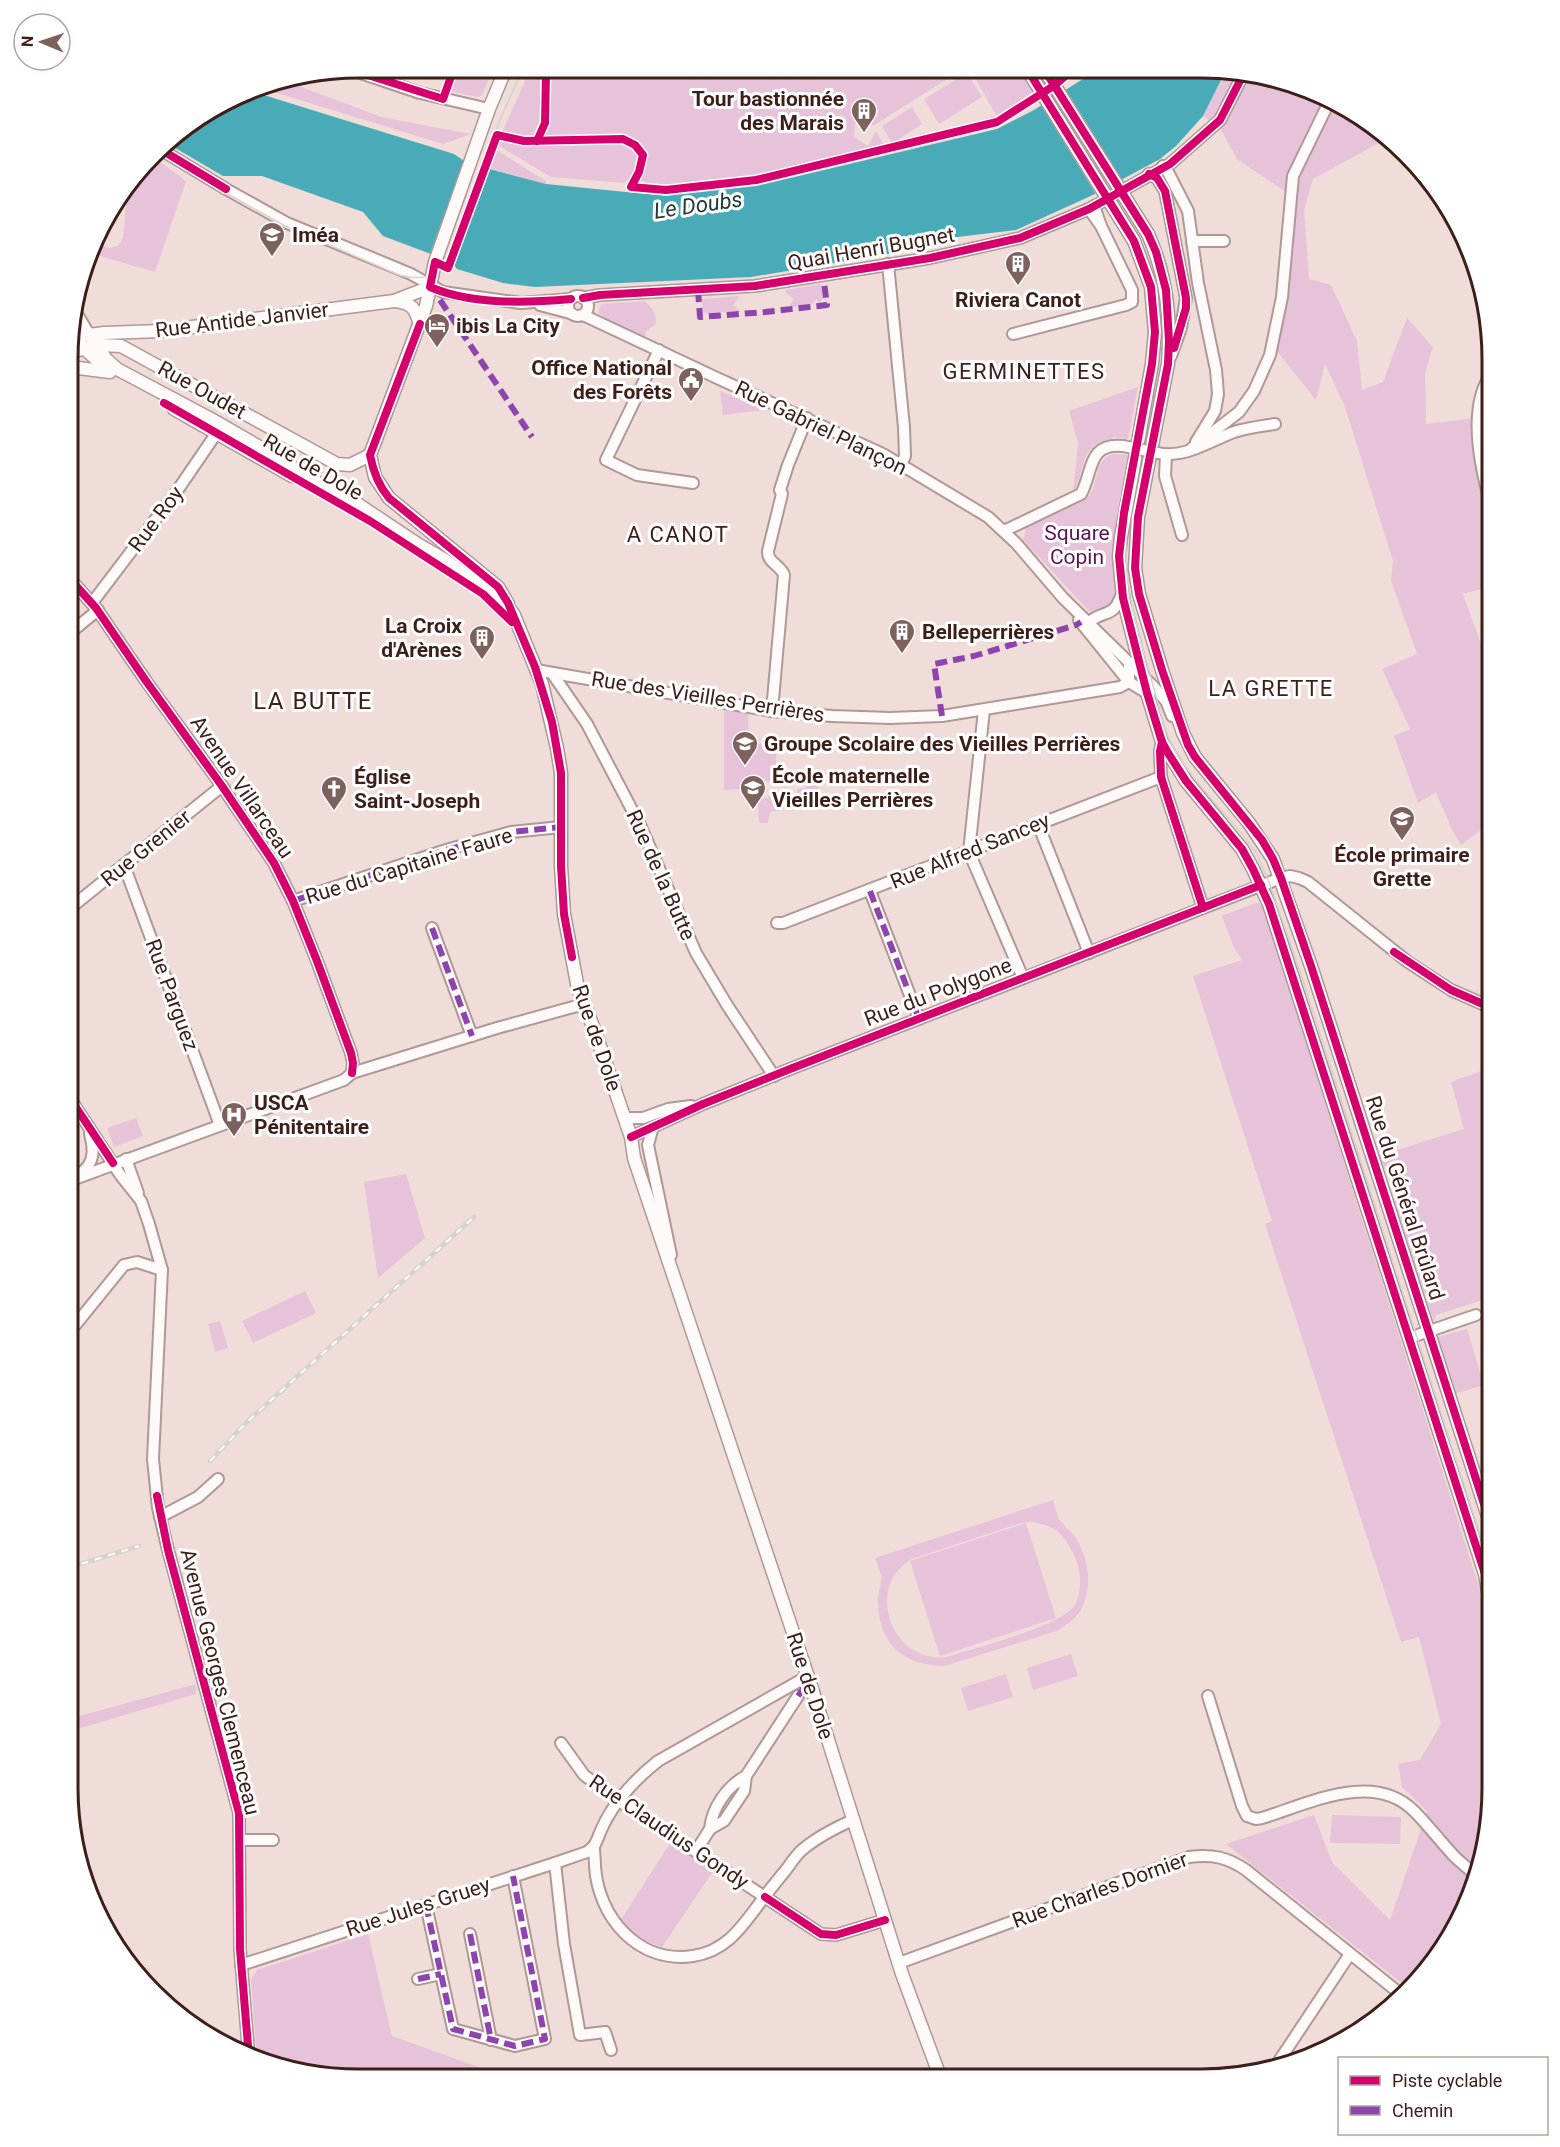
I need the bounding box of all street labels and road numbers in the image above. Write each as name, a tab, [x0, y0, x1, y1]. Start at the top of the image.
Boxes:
street label: Quai Henri Bugnet	[786, 222, 956, 275]
street label: Rue Antide Janvier	[154, 297, 330, 343]
street label: Rue Oudet	[154, 356, 250, 424]
street label: Rue Gabriel Plançon	[731, 376, 911, 480]
street label: Rue de Dole	[259, 429, 367, 505]
street label: Rue Roy	[124, 482, 188, 556]
street label: Rue des Vieilles Perrières	[590, 667, 826, 727]
street label: Avenue Villarceau	[186, 711, 298, 863]
street label: Rue Grenier	[96, 805, 196, 891]
street label: Rue de la Butte	[621, 806, 701, 944]
street label: Rue Alfred Sancey	[887, 808, 1053, 894]
street label: Rue du Capitaine Faure	[303, 823, 515, 909]
street label: Rue Parguez	[141, 936, 203, 1054]
street label: Rue du Polygone	[861, 953, 1015, 1031]
street label: Rue de Dole	[568, 982, 626, 1094]
street label: Rue du Général Brûlard	[1361, 1093, 1449, 1303]
street label: Avenue Georges Clemenceau	[175, 1546, 265, 1818]
street label: Rue de Dole	[781, 1629, 839, 1743]
street label: Rue Claudius Gondy	[585, 1770, 753, 1894]
street label: Rue Charles Dornier	[1009, 1847, 1191, 1933]
street label: Rue Jules Gruey	[343, 1872, 493, 1942]

